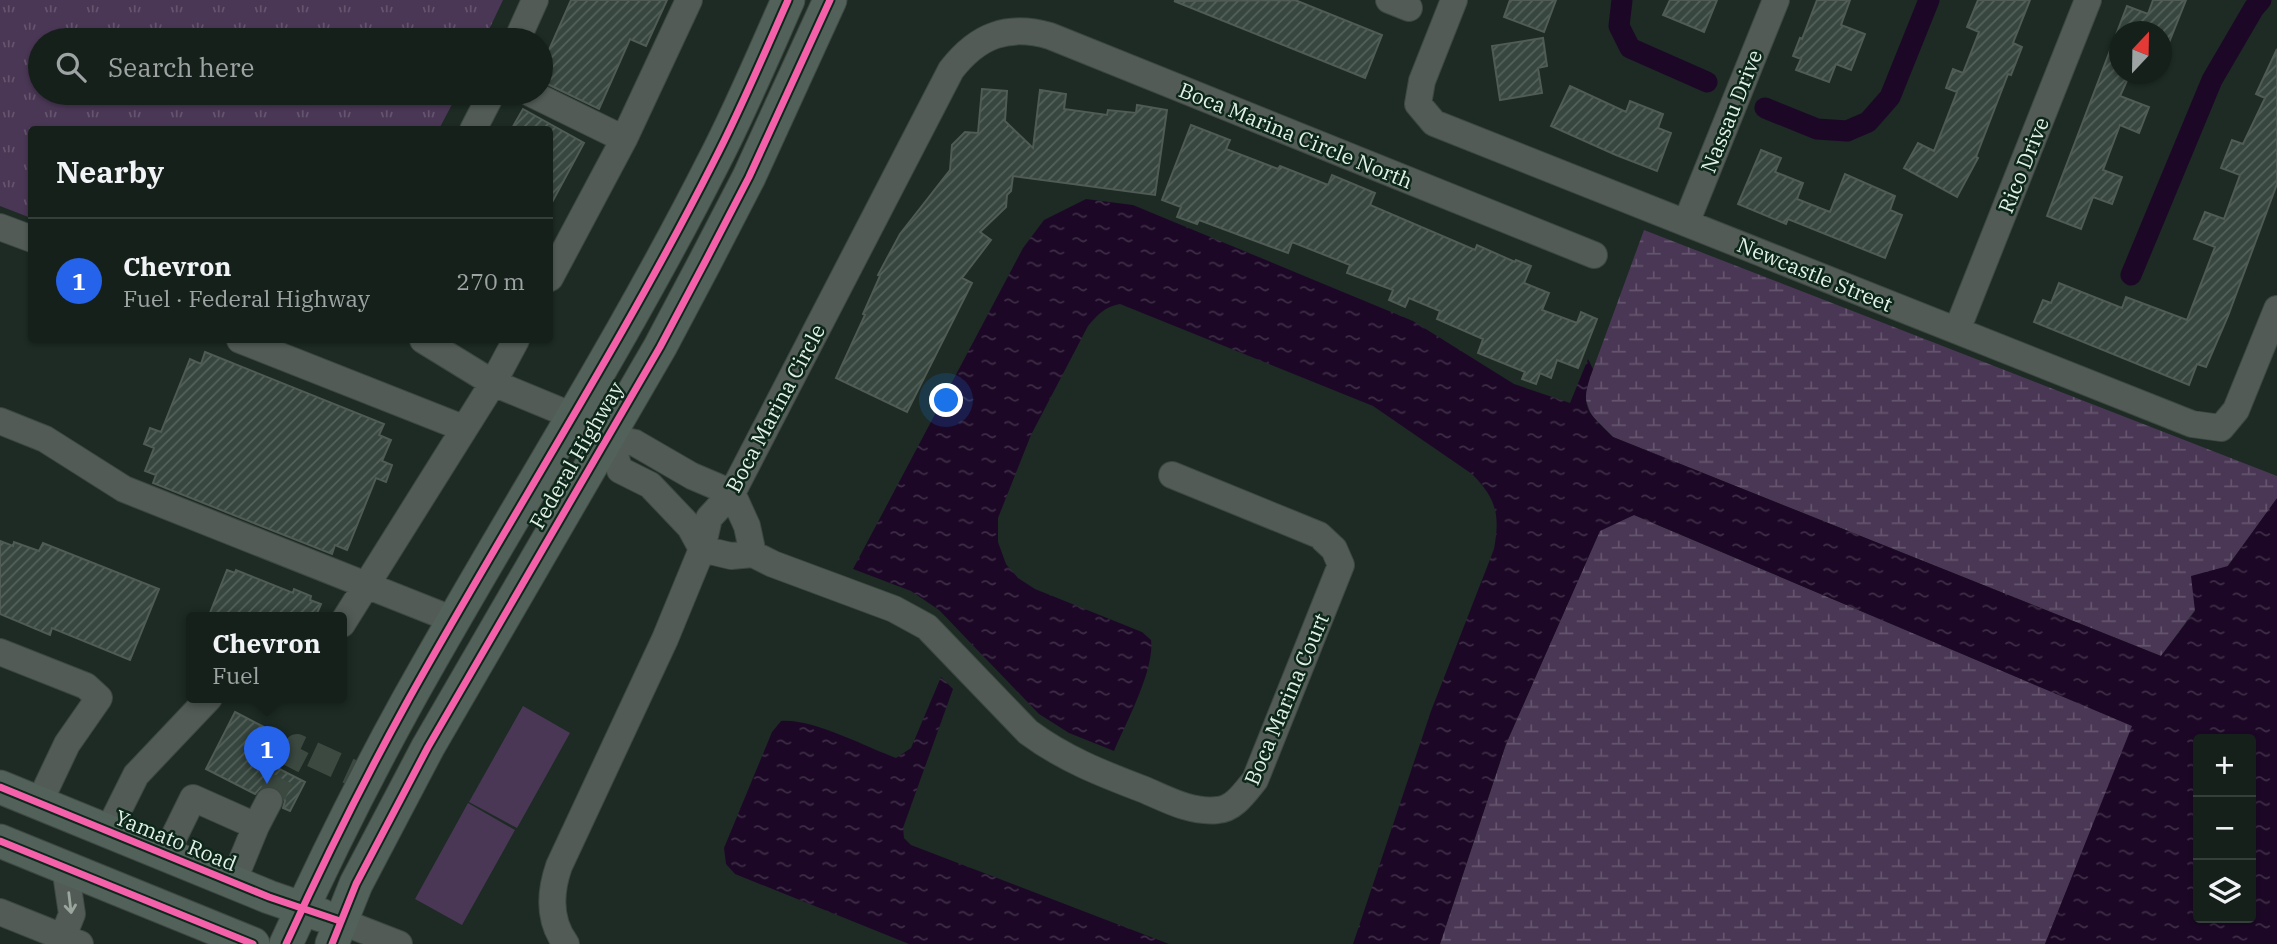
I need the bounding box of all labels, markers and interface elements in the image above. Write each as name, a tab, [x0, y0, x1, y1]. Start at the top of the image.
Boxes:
north arrow	[2109, 21, 2172, 84]
search box	[28, 28, 553, 105]
street label: Nassau Drive	[1694, 45, 1768, 177]
icon: search	[52, 48, 90, 86]
text: Search here	[108, 50, 254, 84]
street label: Boca Marina Circle North	[1175, 75, 1417, 195]
street label: Rico Drive	[1991, 113, 2055, 217]
text: Nearby	[56, 152, 164, 191]
street label: Newcastle Street	[1733, 230, 1897, 318]
text: Chevron	[123, 249, 232, 283]
text: 1	[72, 266, 86, 296]
text: 270 m	[456, 266, 525, 296]
text: Fuel · Federal Highway	[123, 283, 370, 313]
street label: Boca Marina Circle	[719, 319, 831, 497]
street label: Federal Highway	[522, 376, 630, 534]
your location	[929, 383, 963, 417]
street label: Boca Marina Court	[1237, 609, 1335, 789]
popup	[186, 612, 347, 703]
text: Chevron	[212, 626, 321, 660]
text: Fuel	[212, 660, 260, 690]
pin: 1	[244, 726, 290, 784]
map controls	[2193, 734, 2256, 923]
button: +	[2193, 734, 2256, 797]
button: −	[2193, 797, 2256, 860]
street label: Yamato Road	[111, 803, 241, 877]
button: layers	[2193, 860, 2256, 923]
one-way arrow	[64, 891, 77, 914]

